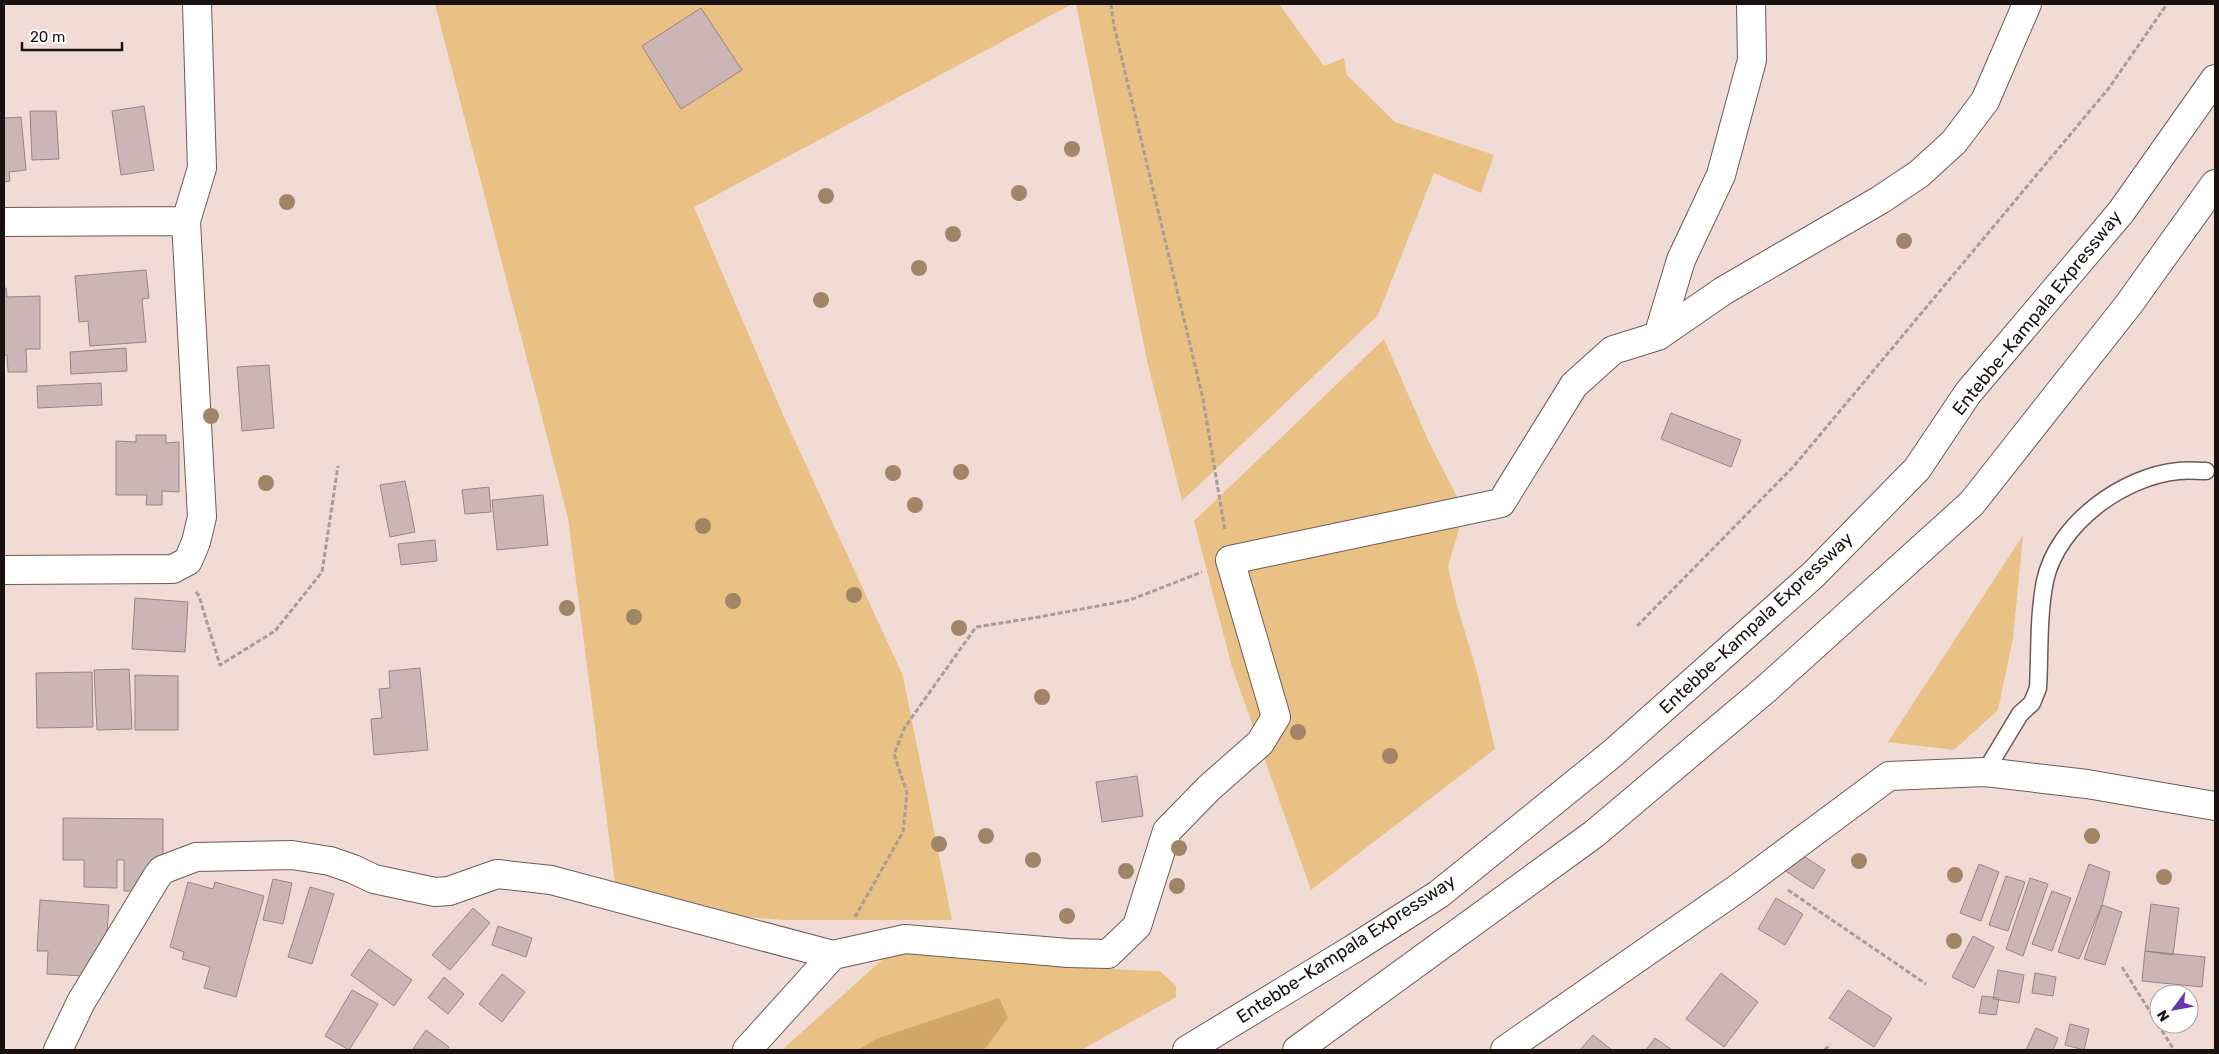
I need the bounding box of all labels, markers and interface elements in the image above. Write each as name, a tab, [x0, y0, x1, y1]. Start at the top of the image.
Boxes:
scale bar	[22, 20, 122, 52]
text: 20 m	[30, 28, 65, 46]
street label: Entebbe–Kampala Expressway	[1948, 206, 2126, 420]
street label: Entebbe–Kampala Expressway	[1655, 527, 1857, 719]
street label: Entebbe–Kampala Expressway	[1232, 870, 1460, 1028]
north arrow	[2149, 984, 2199, 1034]
text: N	[2154, 1007, 2173, 1024]

